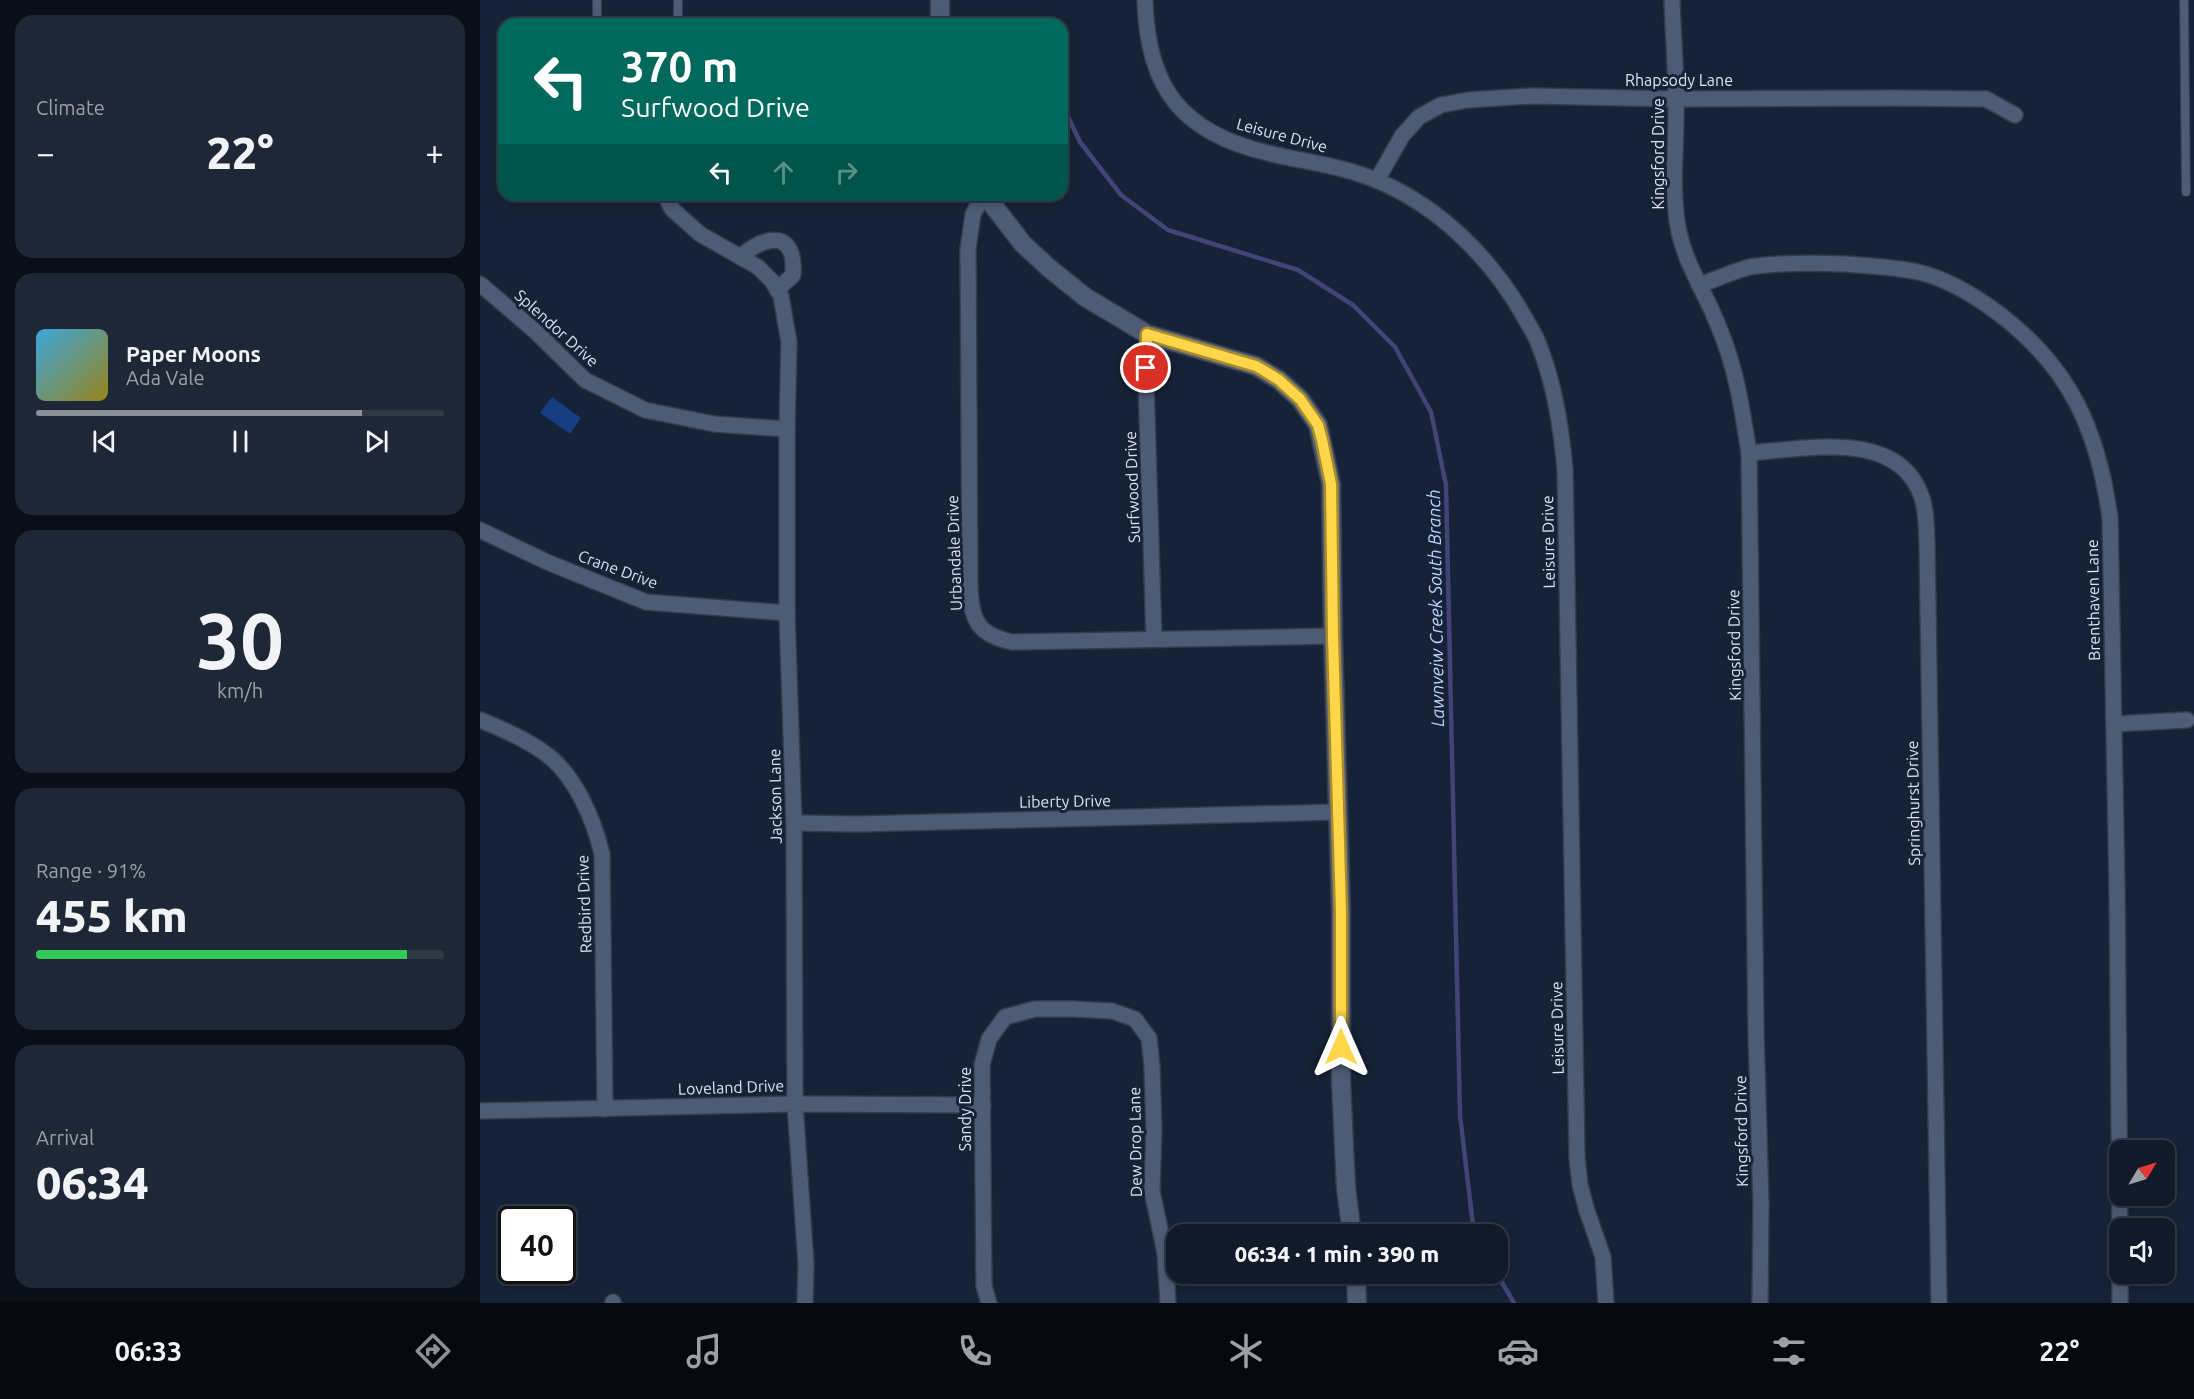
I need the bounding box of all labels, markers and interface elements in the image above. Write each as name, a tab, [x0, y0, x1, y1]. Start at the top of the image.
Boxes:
icon: left	[522, 42, 600, 120]
text: 370 m	[621, 43, 738, 90]
street label: Rhapsody Lane	[1625, 71, 1733, 89]
text: Surfwood Drive	[621, 92, 810, 122]
text: Climate	[36, 96, 105, 119]
street label: Kingsford Drive	[1649, 98, 1667, 210]
street label: Leisure Drive	[1235, 114, 1329, 156]
text: 22°	[206, 127, 274, 178]
text: −	[36, 134, 55, 171]
text: +	[425, 134, 444, 171]
icon: left	[704, 156, 737, 189]
icon: ahead	[767, 156, 800, 189]
icon: right	[830, 156, 863, 189]
street label: Splendor Drive	[512, 286, 602, 370]
text: Paper Moons	[126, 341, 261, 366]
pin	[1120, 342, 1171, 393]
icon: arrive	[1129, 351, 1162, 384]
text: Ada Vale	[126, 366, 204, 389]
icon: previous	[88, 425, 121, 458]
icon: pause	[224, 425, 257, 458]
icon: next	[360, 425, 393, 458]
street label: Surfwood Drive	[1121, 431, 1143, 543]
water label: Lawnveiw Creek South Branch	[1423, 489, 1447, 727]
street label: Urbandale Drive	[943, 495, 965, 611]
street label: Leisure Drive	[1538, 495, 1558, 589]
street label: Brenthaven Lane	[2083, 539, 2103, 661]
street label: Crane Drive	[576, 546, 660, 592]
street label: Kingsford Drive	[1724, 589, 1744, 701]
text: 30	[196, 596, 284, 684]
text: km/h	[217, 679, 263, 702]
street label: Springhurst Drive	[1903, 740, 1923, 866]
street label: Jackson Lane	[765, 748, 785, 844]
street label: Liberty Drive	[1019, 791, 1111, 811]
street label: Redbird Drive	[573, 855, 595, 953]
text: Range · 91%	[36, 859, 146, 882]
text: 455 km	[36, 890, 188, 941]
street label: Leisure Drive	[1547, 981, 1567, 1075]
position arrow	[1309, 1015, 1373, 1079]
street label: Sandy Drive	[956, 1067, 974, 1151]
street label: Kingsford Drive	[1731, 1075, 1751, 1187]
street label: Loveland Drive	[677, 1076, 785, 1098]
street label: Dew Drop Lane	[1125, 1087, 1145, 1197]
text: Arrival	[36, 1126, 94, 1149]
north arrow	[2109, 1140, 2175, 1206]
map controls	[2109, 1140, 2175, 1284]
text: 06:34	[36, 1157, 149, 1208]
speed limit sign: 40	[498, 1206, 576, 1284]
button: sound	[2109, 1218, 2175, 1284]
text: 06:34 · 1 min · 390 m	[1235, 1241, 1439, 1266]
icon: directions	[412, 1330, 454, 1372]
icon: music	[683, 1330, 725, 1372]
icon: phone	[954, 1330, 996, 1372]
icon: climate	[1225, 1330, 1267, 1372]
icon: car	[1497, 1330, 1539, 1372]
icon: filters	[1768, 1330, 1810, 1372]
text: 06:33	[115, 1336, 182, 1366]
text: 22°	[2039, 1336, 2079, 1366]

